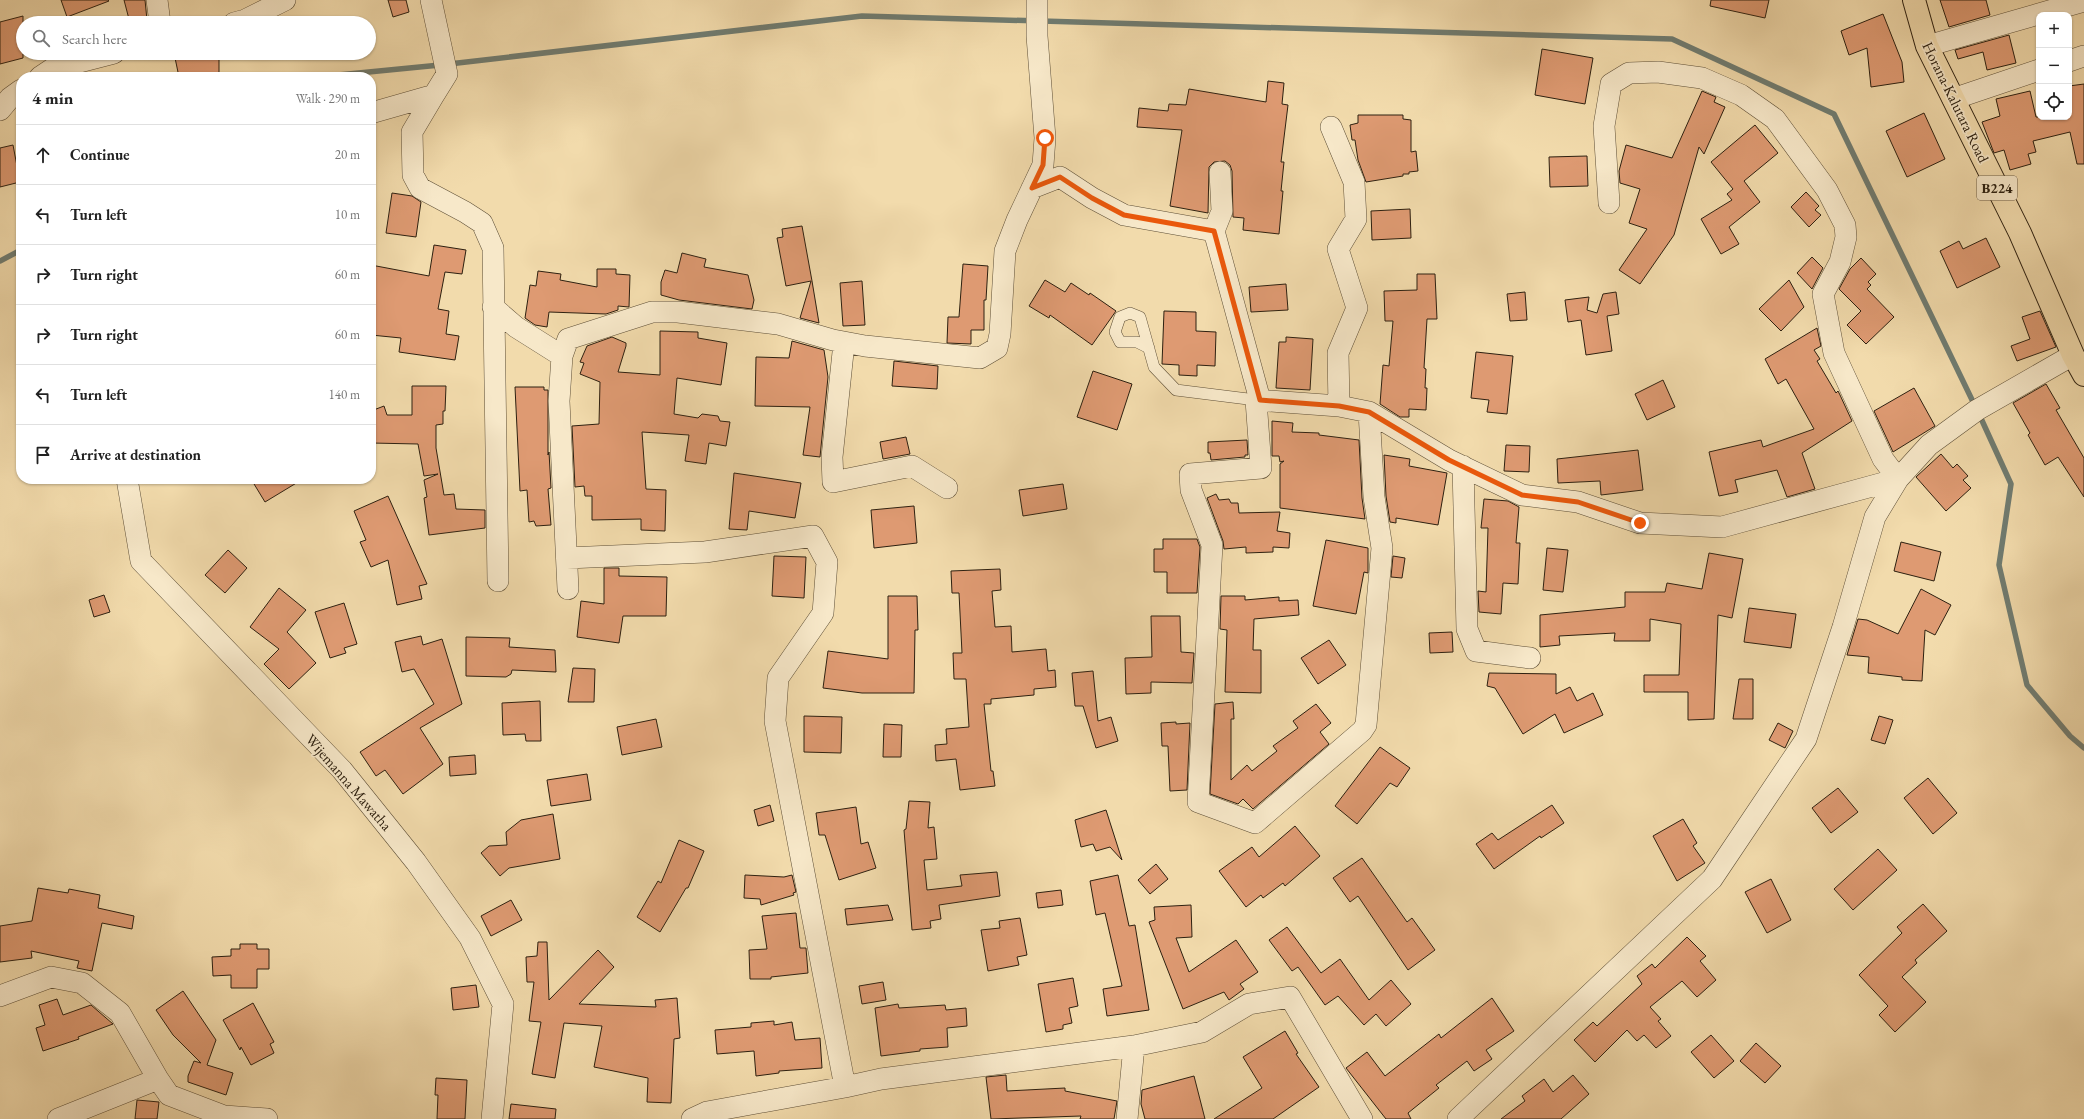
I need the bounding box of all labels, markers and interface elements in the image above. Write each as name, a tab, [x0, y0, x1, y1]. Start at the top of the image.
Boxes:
map controls	[2036, 12, 2072, 120]
button: +	[2036, 12, 2072, 48]
search box	[16, 16, 376, 60]
icon: search	[30, 27, 52, 49]
text: Search here	[62, 29, 127, 48]
street label: Horana-Kalutara Road	[1918, 38, 1994, 166]
button: −	[2036, 48, 2072, 84]
button: locate	[2036, 84, 2072, 120]
text: 4 min	[32, 87, 73, 109]
text: Walk · 290 m	[296, 90, 360, 107]
route start	[1036, 129, 1054, 147]
icon: ahead	[32, 144, 54, 166]
text: Continue	[70, 145, 130, 164]
text: 20 m	[335, 146, 360, 163]
road number: B224	[1977, 176, 2017, 200]
icon: left	[32, 204, 54, 226]
text: Turn left	[70, 205, 127, 224]
text: 10 m	[335, 206, 360, 223]
icon: right	[32, 264, 54, 286]
text: Turn right	[70, 265, 138, 284]
text: 60 m	[335, 266, 360, 283]
icon: right	[32, 324, 54, 346]
text: Turn right	[70, 325, 138, 344]
text: 60 m	[335, 326, 360, 343]
icon: left	[32, 384, 54, 406]
text: Turn left	[70, 385, 127, 404]
text: 140 m	[329, 386, 360, 403]
icon: arrive	[32, 444, 54, 466]
text: Arrive at destination	[70, 445, 201, 464]
route end	[1631, 514, 1649, 532]
street label: Wijemanna Mawatha	[302, 730, 396, 834]

